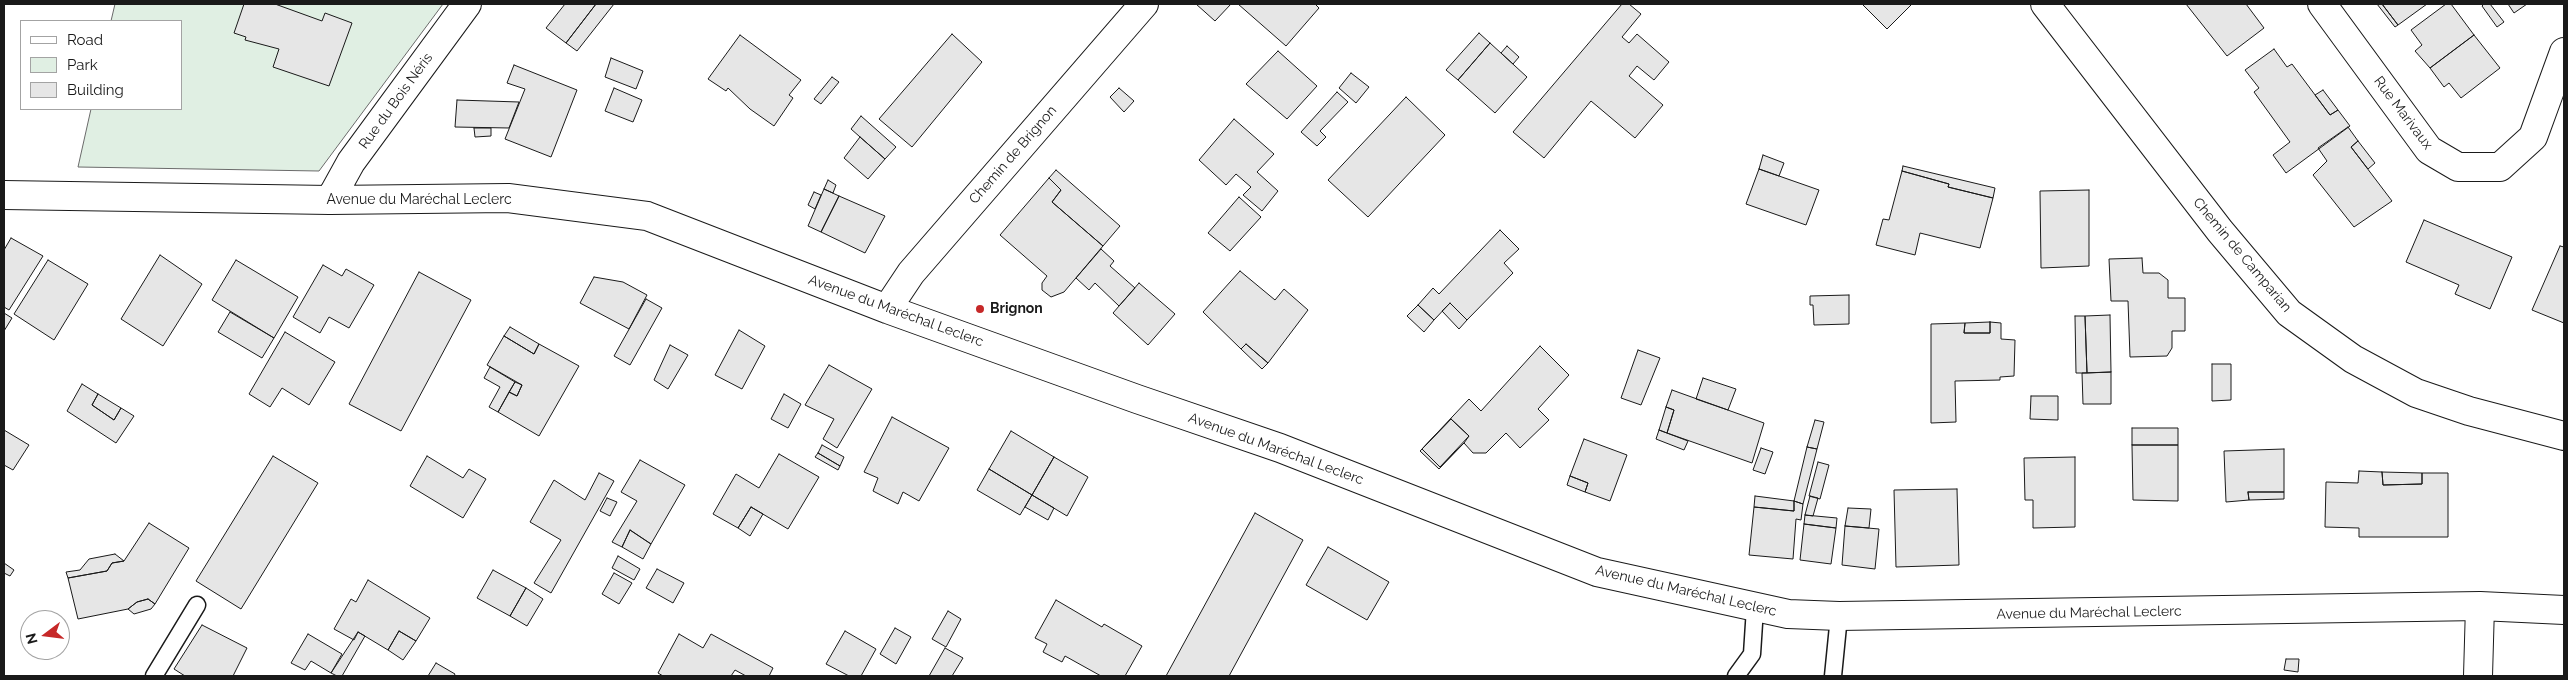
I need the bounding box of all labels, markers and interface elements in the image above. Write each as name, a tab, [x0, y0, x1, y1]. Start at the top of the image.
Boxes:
legend	[20, 20, 182, 110]
text: Road	[67, 31, 103, 49]
street label: Rue du Bois Néris	[356, 50, 436, 152]
text: Park	[67, 56, 98, 74]
street label: Rue Marivaux	[2370, 73, 2436, 153]
text: Building	[67, 81, 124, 99]
street label: Chemin de Brignon	[966, 102, 1060, 208]
street label: Avenue du Maréchal Leclerc	[326, 192, 512, 208]
street label: Chemin de Camparian	[2189, 194, 2295, 316]
street label: Avenue du Maréchal Leclerc	[806, 271, 986, 351]
place label: Brignon	[990, 301, 1043, 317]
marker: Brignon	[974, 303, 986, 315]
street label: Avenue du Maréchal Leclerc	[1186, 409, 1366, 489]
street label: Avenue du Maréchal Leclerc	[1594, 562, 1778, 620]
street label: Avenue du Maréchal Leclerc	[1996, 603, 2182, 623]
north arrow	[20, 610, 70, 660]
text: N	[22, 631, 41, 646]

